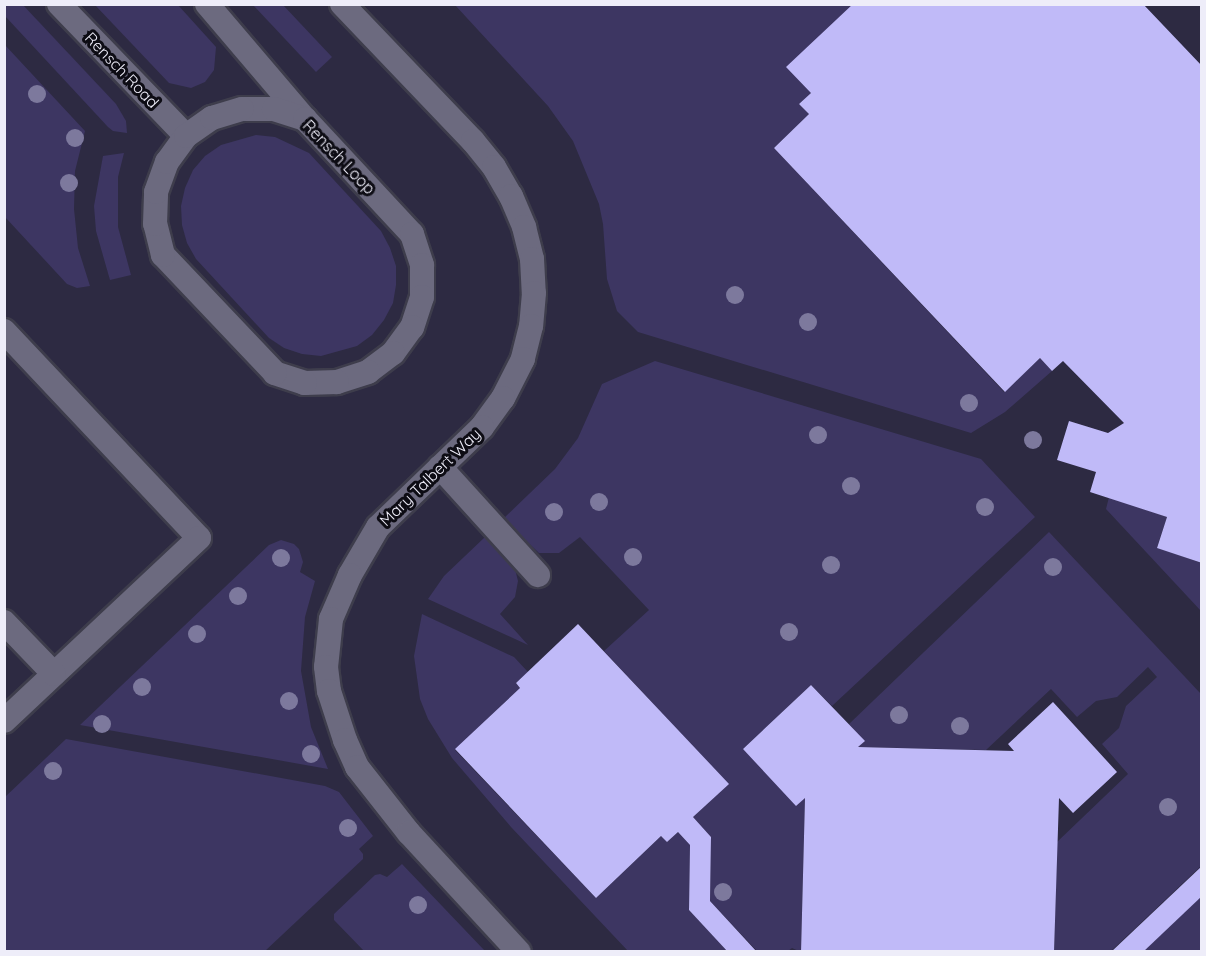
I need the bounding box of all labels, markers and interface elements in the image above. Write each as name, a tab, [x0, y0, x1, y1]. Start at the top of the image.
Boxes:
street label: Rensch Road	[81, 28, 163, 112]
street label: Rensch Loop	[299, 116, 379, 198]
street label: Mary Talbert Way	[376, 424, 484, 530]

